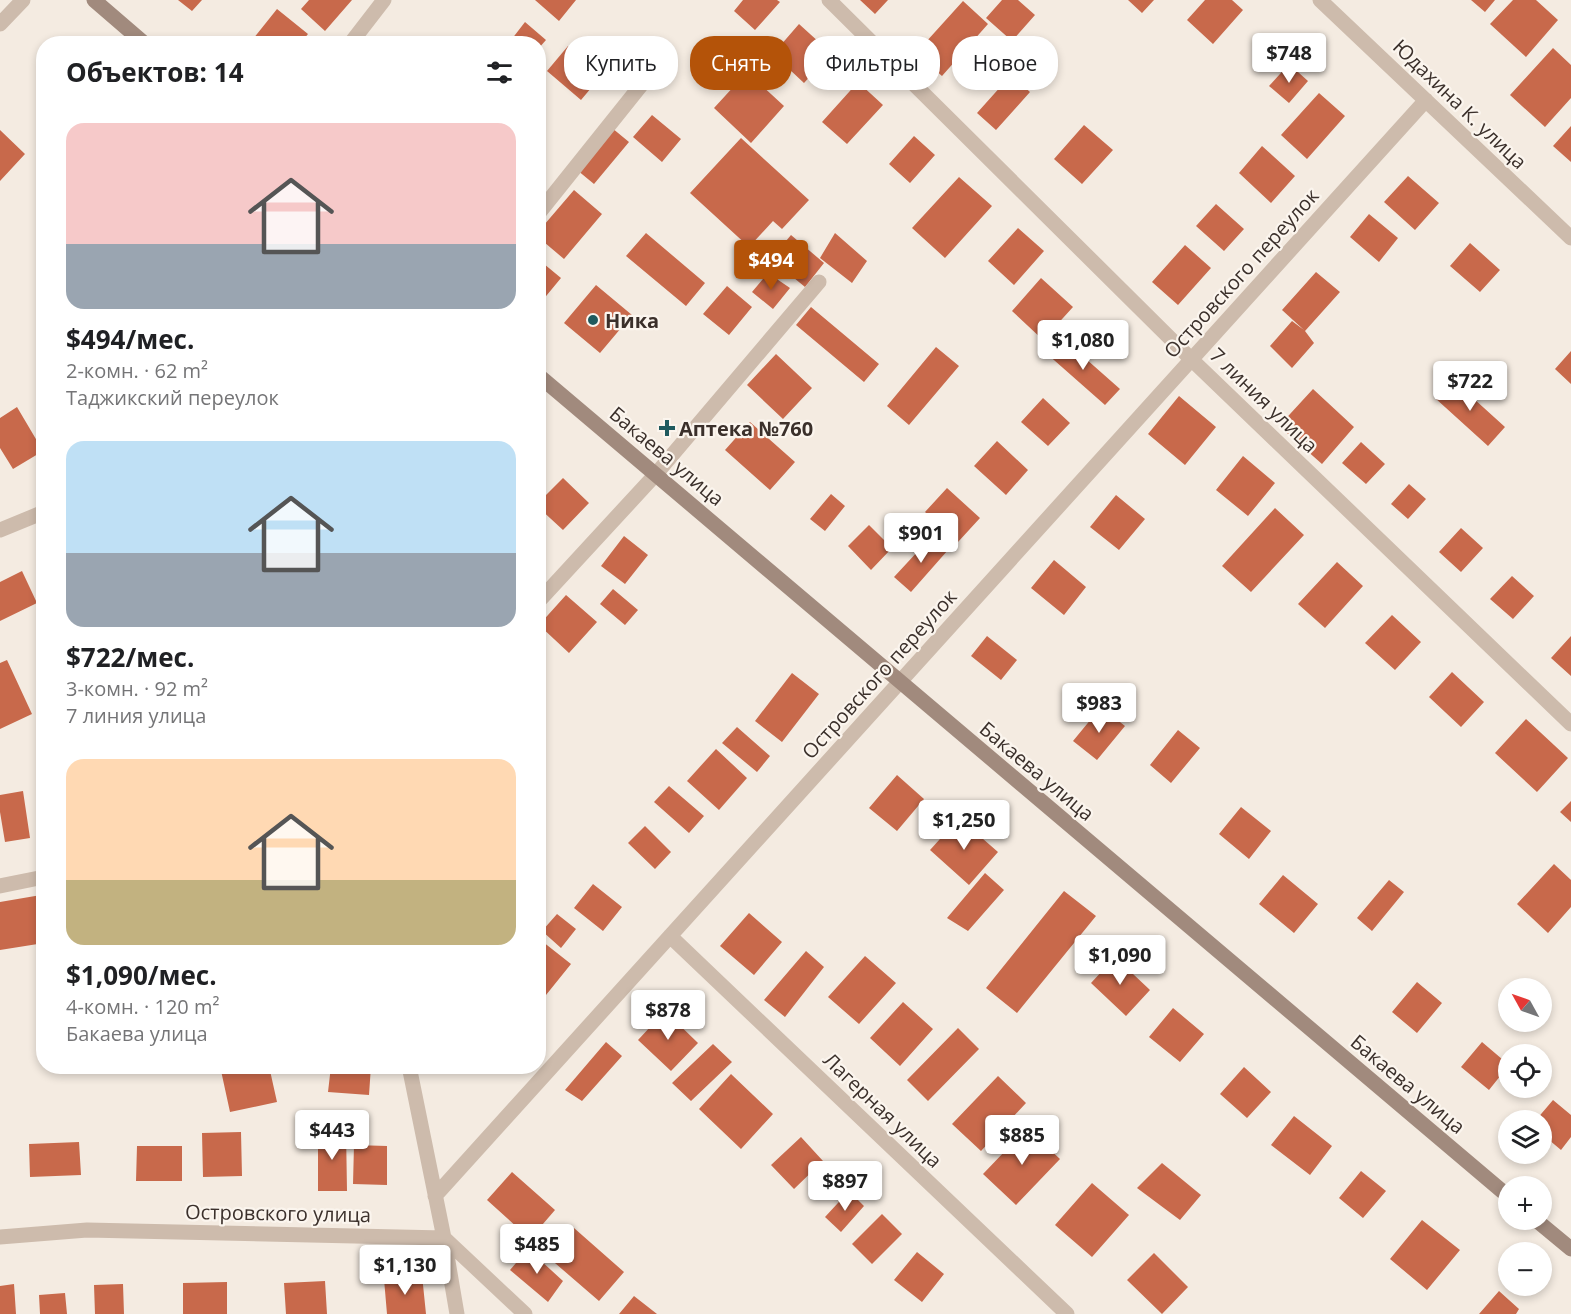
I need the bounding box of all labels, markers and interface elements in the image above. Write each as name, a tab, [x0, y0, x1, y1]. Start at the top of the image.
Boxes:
pin: $748	[1253, 33, 1325, 84]
street label: Юдахина К. улица	[1387, 33, 1533, 175]
chip: Купить	[564, 36, 678, 90]
chip: Снять	[690, 36, 792, 90]
chip: Фильтры	[804, 36, 940, 90]
chip: Новое	[952, 36, 1058, 90]
text: $748	[1266, 39, 1312, 66]
text: Объектов: 14	[66, 54, 244, 90]
icon: filters	[483, 56, 516, 89]
icon: home	[237, 162, 345, 270]
street label: Островского переулок	[1158, 182, 1325, 363]
pin: $494	[735, 240, 807, 291]
text: $494	[748, 246, 794, 273]
place label: Ника	[605, 307, 659, 334]
marker: Ника	[586, 313, 600, 327]
pin: $1,080	[1034, 320, 1132, 371]
text: $494/мес.	[66, 321, 194, 357]
text: $1,080	[1052, 326, 1114, 353]
street label: 7 линия улица	[1204, 342, 1324, 458]
text: 2-комн. · 62 m²	[66, 357, 208, 384]
pin: $722	[1434, 361, 1506, 412]
text: $722	[1447, 367, 1493, 394]
text: Таджикский переулок	[66, 384, 279, 411]
street label: Бакаева улица	[604, 400, 730, 512]
place label: Аптека №760	[679, 415, 813, 442]
marker: Аптека №760	[660, 421, 674, 435]
icon: home	[237, 480, 345, 588]
pin: $901	[885, 513, 957, 564]
text: $901	[898, 519, 944, 546]
street label: Островского переулок	[796, 583, 963, 764]
text: $722/мес.	[66, 639, 194, 675]
text: 3-комн. · 92 m²	[66, 675, 208, 702]
pin: $983	[1063, 683, 1135, 734]
text: $983	[1076, 689, 1122, 716]
text: 7 линия улица	[66, 702, 206, 729]
street label: Бакаева улица	[974, 715, 1100, 827]
icon: home	[237, 798, 345, 906]
pin: $1,250	[915, 800, 1013, 851]
text: $1,250	[933, 806, 995, 833]
pin: $1,090	[1071, 935, 1169, 986]
text: $1,090	[1089, 941, 1151, 968]
text: $1,090/мес.	[66, 957, 217, 993]
north arrow	[1498, 978, 1552, 1032]
map controls	[1498, 978, 1552, 1296]
pin: $878	[632, 990, 704, 1041]
text: 4-комн. · 120 m²	[66, 993, 219, 1020]
text: $878	[645, 996, 691, 1023]
text: Бакаева улица	[66, 1020, 208, 1047]
street label: Бакаева улица	[1345, 1028, 1471, 1140]
button: locate	[1498, 1044, 1552, 1098]
street label: Лагерная улица	[818, 1046, 948, 1174]
pin: $443	[296, 1110, 368, 1161]
button: layers	[1498, 1110, 1552, 1164]
pin: $885	[986, 1115, 1058, 1166]
text: $443	[309, 1116, 355, 1143]
text: $885	[999, 1121, 1045, 1148]
pin: $897	[809, 1161, 881, 1212]
text: $897	[822, 1167, 868, 1194]
button: +	[1498, 1176, 1552, 1230]
street label: Островского улица	[185, 1198, 371, 1228]
pin: $485	[501, 1224, 573, 1275]
text: $485	[514, 1230, 560, 1257]
button: −	[1498, 1242, 1552, 1296]
pin: $1,130	[356, 1245, 454, 1296]
text: $1,130	[374, 1251, 436, 1278]

